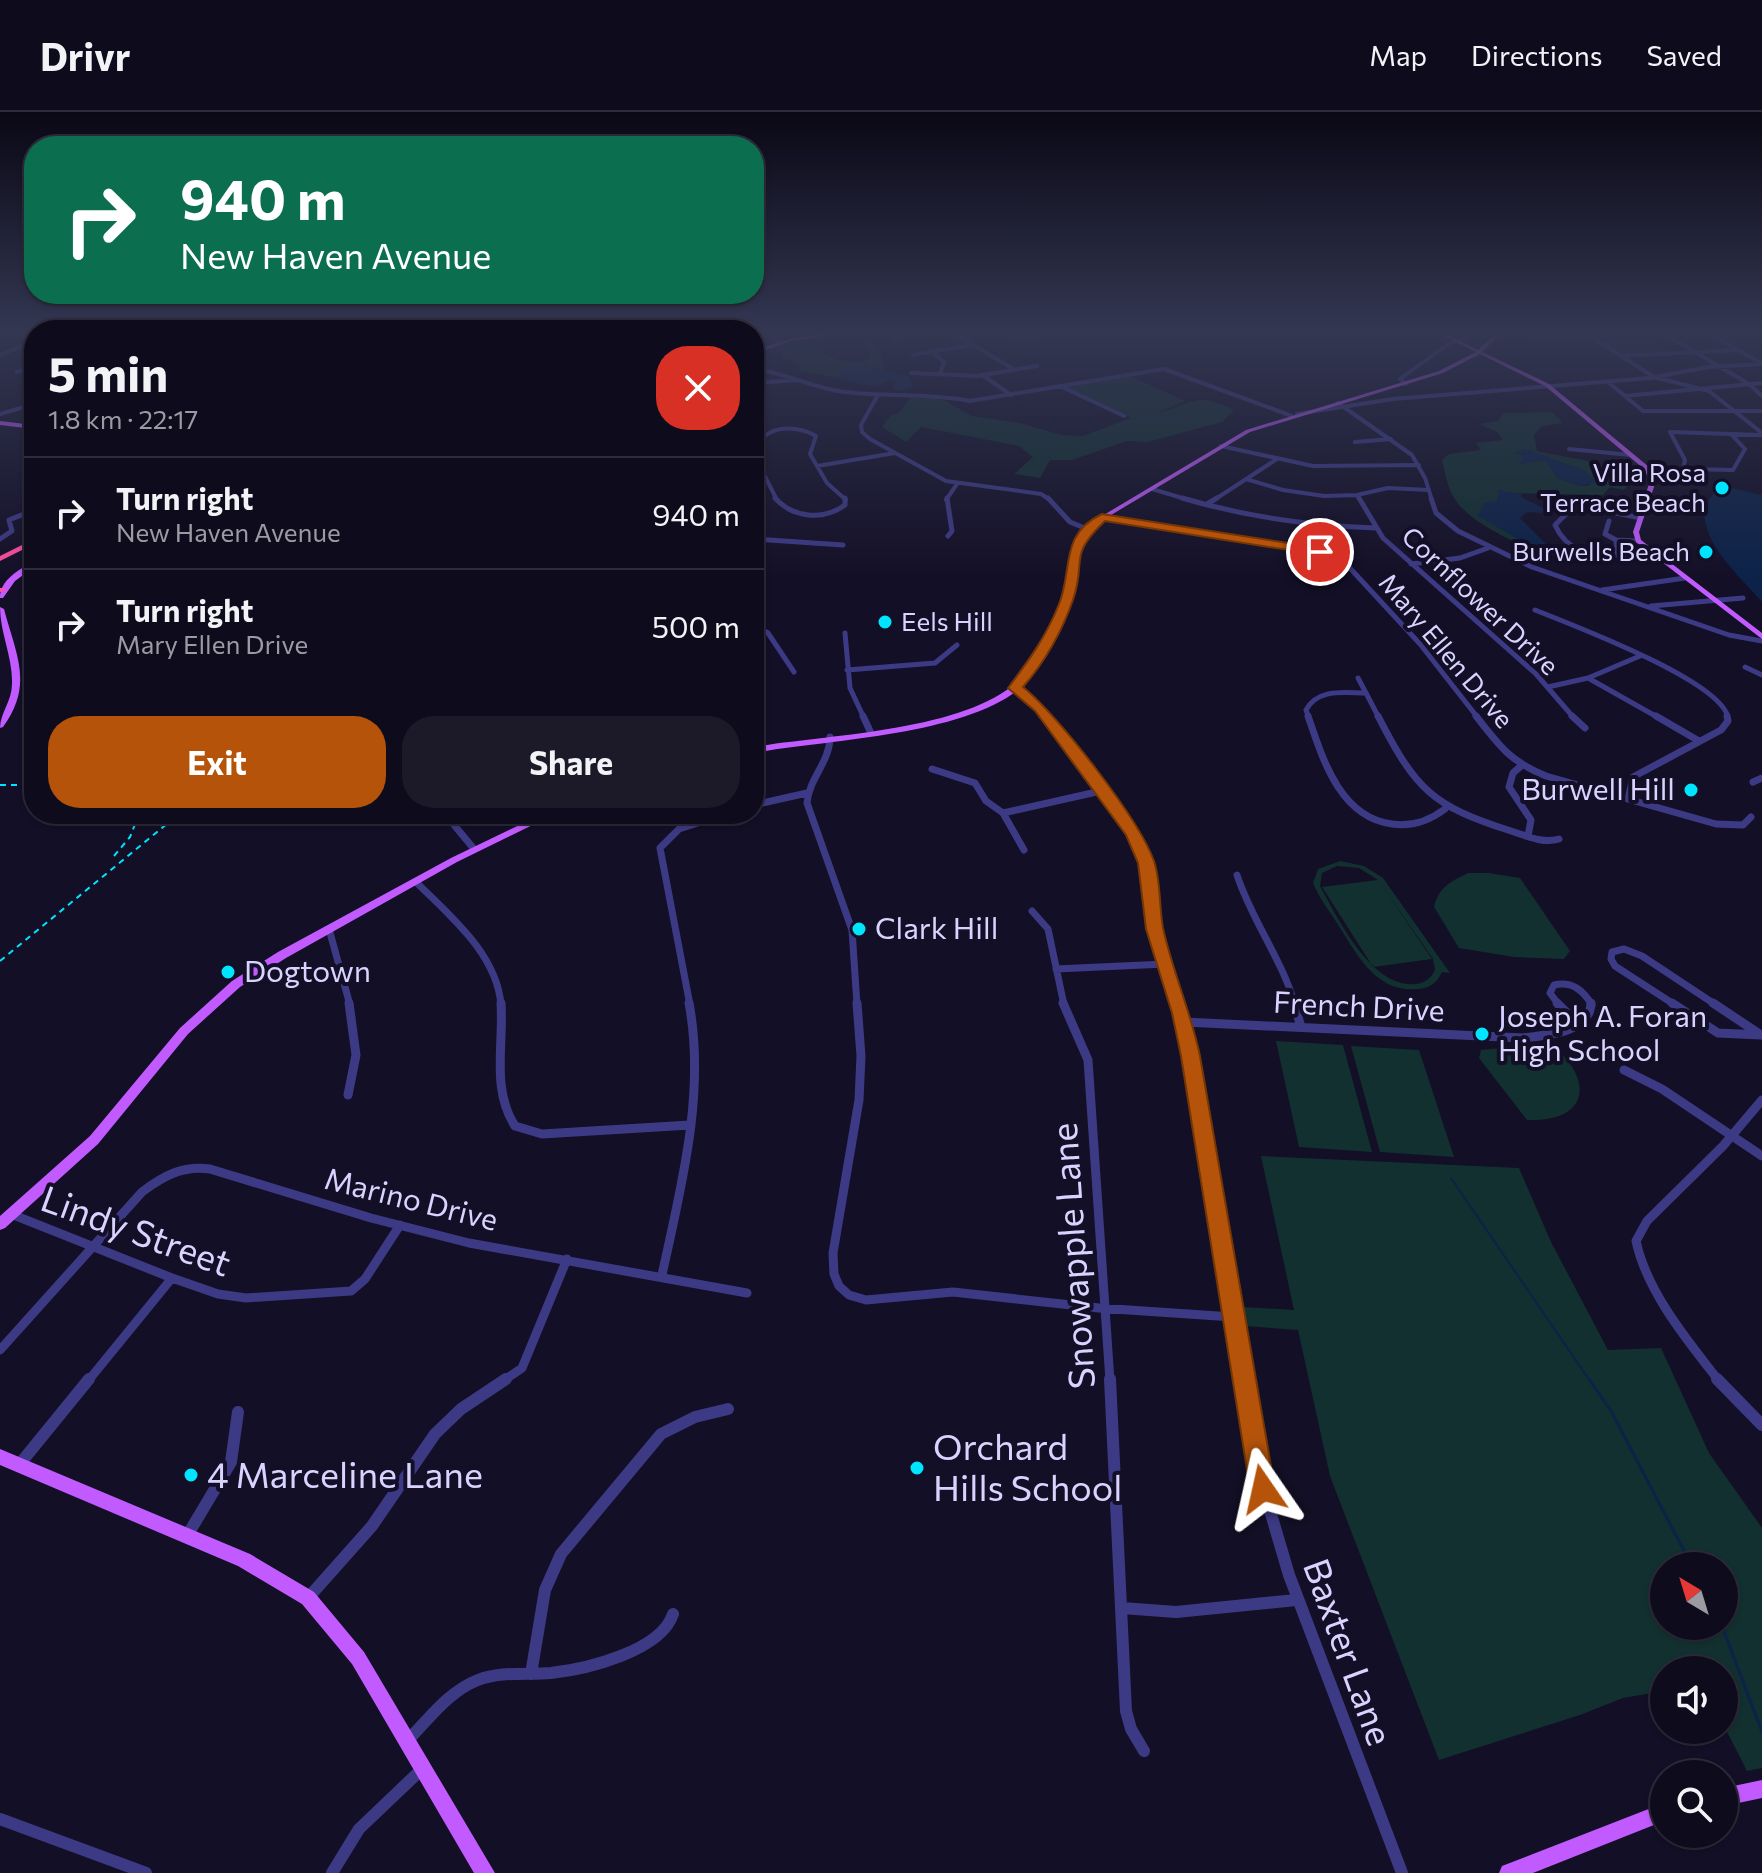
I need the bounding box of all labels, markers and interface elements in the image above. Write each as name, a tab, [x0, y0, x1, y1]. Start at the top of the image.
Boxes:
text: Drivr	[40, 32, 130, 79]
text: Map	[1369, 38, 1427, 72]
text: Directions	[1471, 38, 1602, 72]
text: Saved	[1646, 38, 1722, 72]
text: 940 m	[180, 163, 346, 232]
icon: right	[48, 168, 152, 272]
text: New Haven Avenue	[180, 232, 491, 276]
text: 5 min	[48, 343, 168, 402]
button: close	[656, 346, 740, 430]
text: 1.8 km · 22:17	[48, 403, 198, 434]
place label: Villa Rosa Terrace Beach	[1540, 456, 1706, 517]
text: Turn right	[116, 479, 253, 516]
marker: Villa Rosa Terrace Beach	[1713, 479, 1731, 497]
icon: right	[48, 491, 92, 535]
text: 940 m	[652, 495, 740, 532]
text: New Haven Avenue	[116, 516, 341, 547]
pin	[1286, 518, 1354, 586]
street label: Cornflower Drive	[1396, 519, 1566, 680]
icon: arrive	[1298, 530, 1342, 574]
place label: Burwells Beach	[1512, 535, 1690, 566]
marker: Burwells Beach	[1697, 543, 1715, 561]
street label: Mary Ellen Drive	[1374, 566, 1521, 734]
text: Turn right	[116, 591, 253, 628]
icon: right	[48, 603, 92, 647]
place label: Eels Hill	[901, 605, 993, 636]
text: 500 m	[652, 607, 740, 644]
marker: Eels Hill	[876, 613, 894, 631]
text: Mary Ellen Drive	[116, 628, 308, 659]
button: Exit	[48, 716, 386, 808]
button: Share	[402, 716, 740, 808]
place label: Burwell Hill	[1521, 769, 1675, 806]
marker: Burwell Hill	[1682, 781, 1700, 799]
place label: Clark Hill	[875, 908, 998, 945]
marker: Clark Hill	[850, 920, 868, 938]
place label: Dogtown	[244, 951, 371, 988]
marker: Dogtown	[219, 963, 237, 981]
street label: French Drive	[1273, 982, 1446, 1027]
place label: Joseph A. Foran High School	[1498, 996, 1707, 1067]
marker: Joseph A. Foran High School	[1473, 1025, 1491, 1043]
street label: Snowapple Lane	[1040, 1122, 1102, 1391]
street label: Marino Drive	[321, 1158, 502, 1237]
street label: Lindy Street	[36, 1174, 238, 1284]
place label: Orchard Hills School	[933, 1423, 1123, 1508]
position arrow	[1221, 1447, 1305, 1531]
place label: 4 Marceline Lane	[207, 1451, 483, 1495]
marker: Orchard Hills School	[908, 1459, 926, 1477]
marker: 4 Marceline Lane	[182, 1466, 200, 1484]
street label: Baxter Lane	[1296, 1552, 1404, 1750]
north arrow	[1650, 1552, 1738, 1640]
map controls	[1650, 1552, 1738, 1848]
button: sound	[1650, 1656, 1738, 1744]
button: search	[1650, 1760, 1738, 1848]

